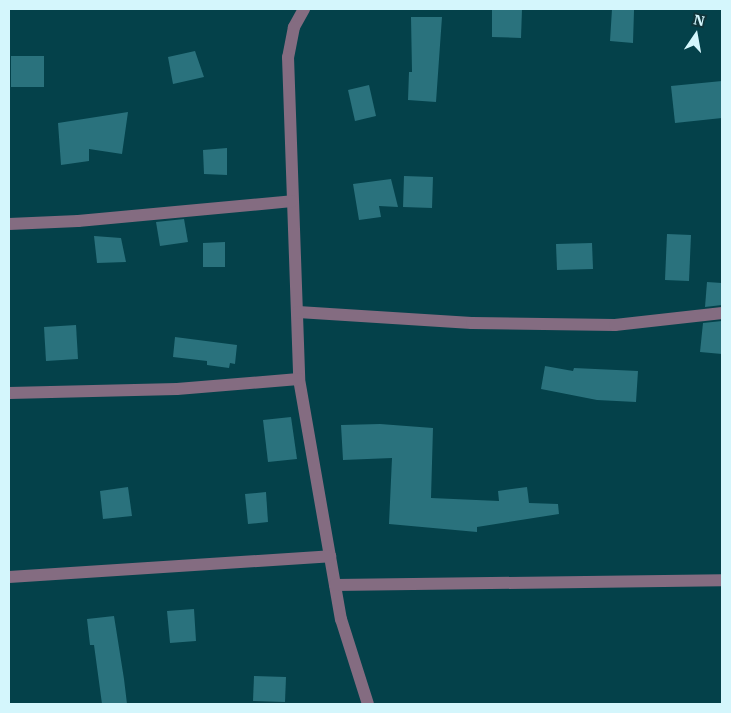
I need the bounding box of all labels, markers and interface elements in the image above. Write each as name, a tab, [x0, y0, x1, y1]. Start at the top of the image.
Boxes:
north arrow	[671, 10, 721, 60]
text: N	[692, 10, 706, 30]

